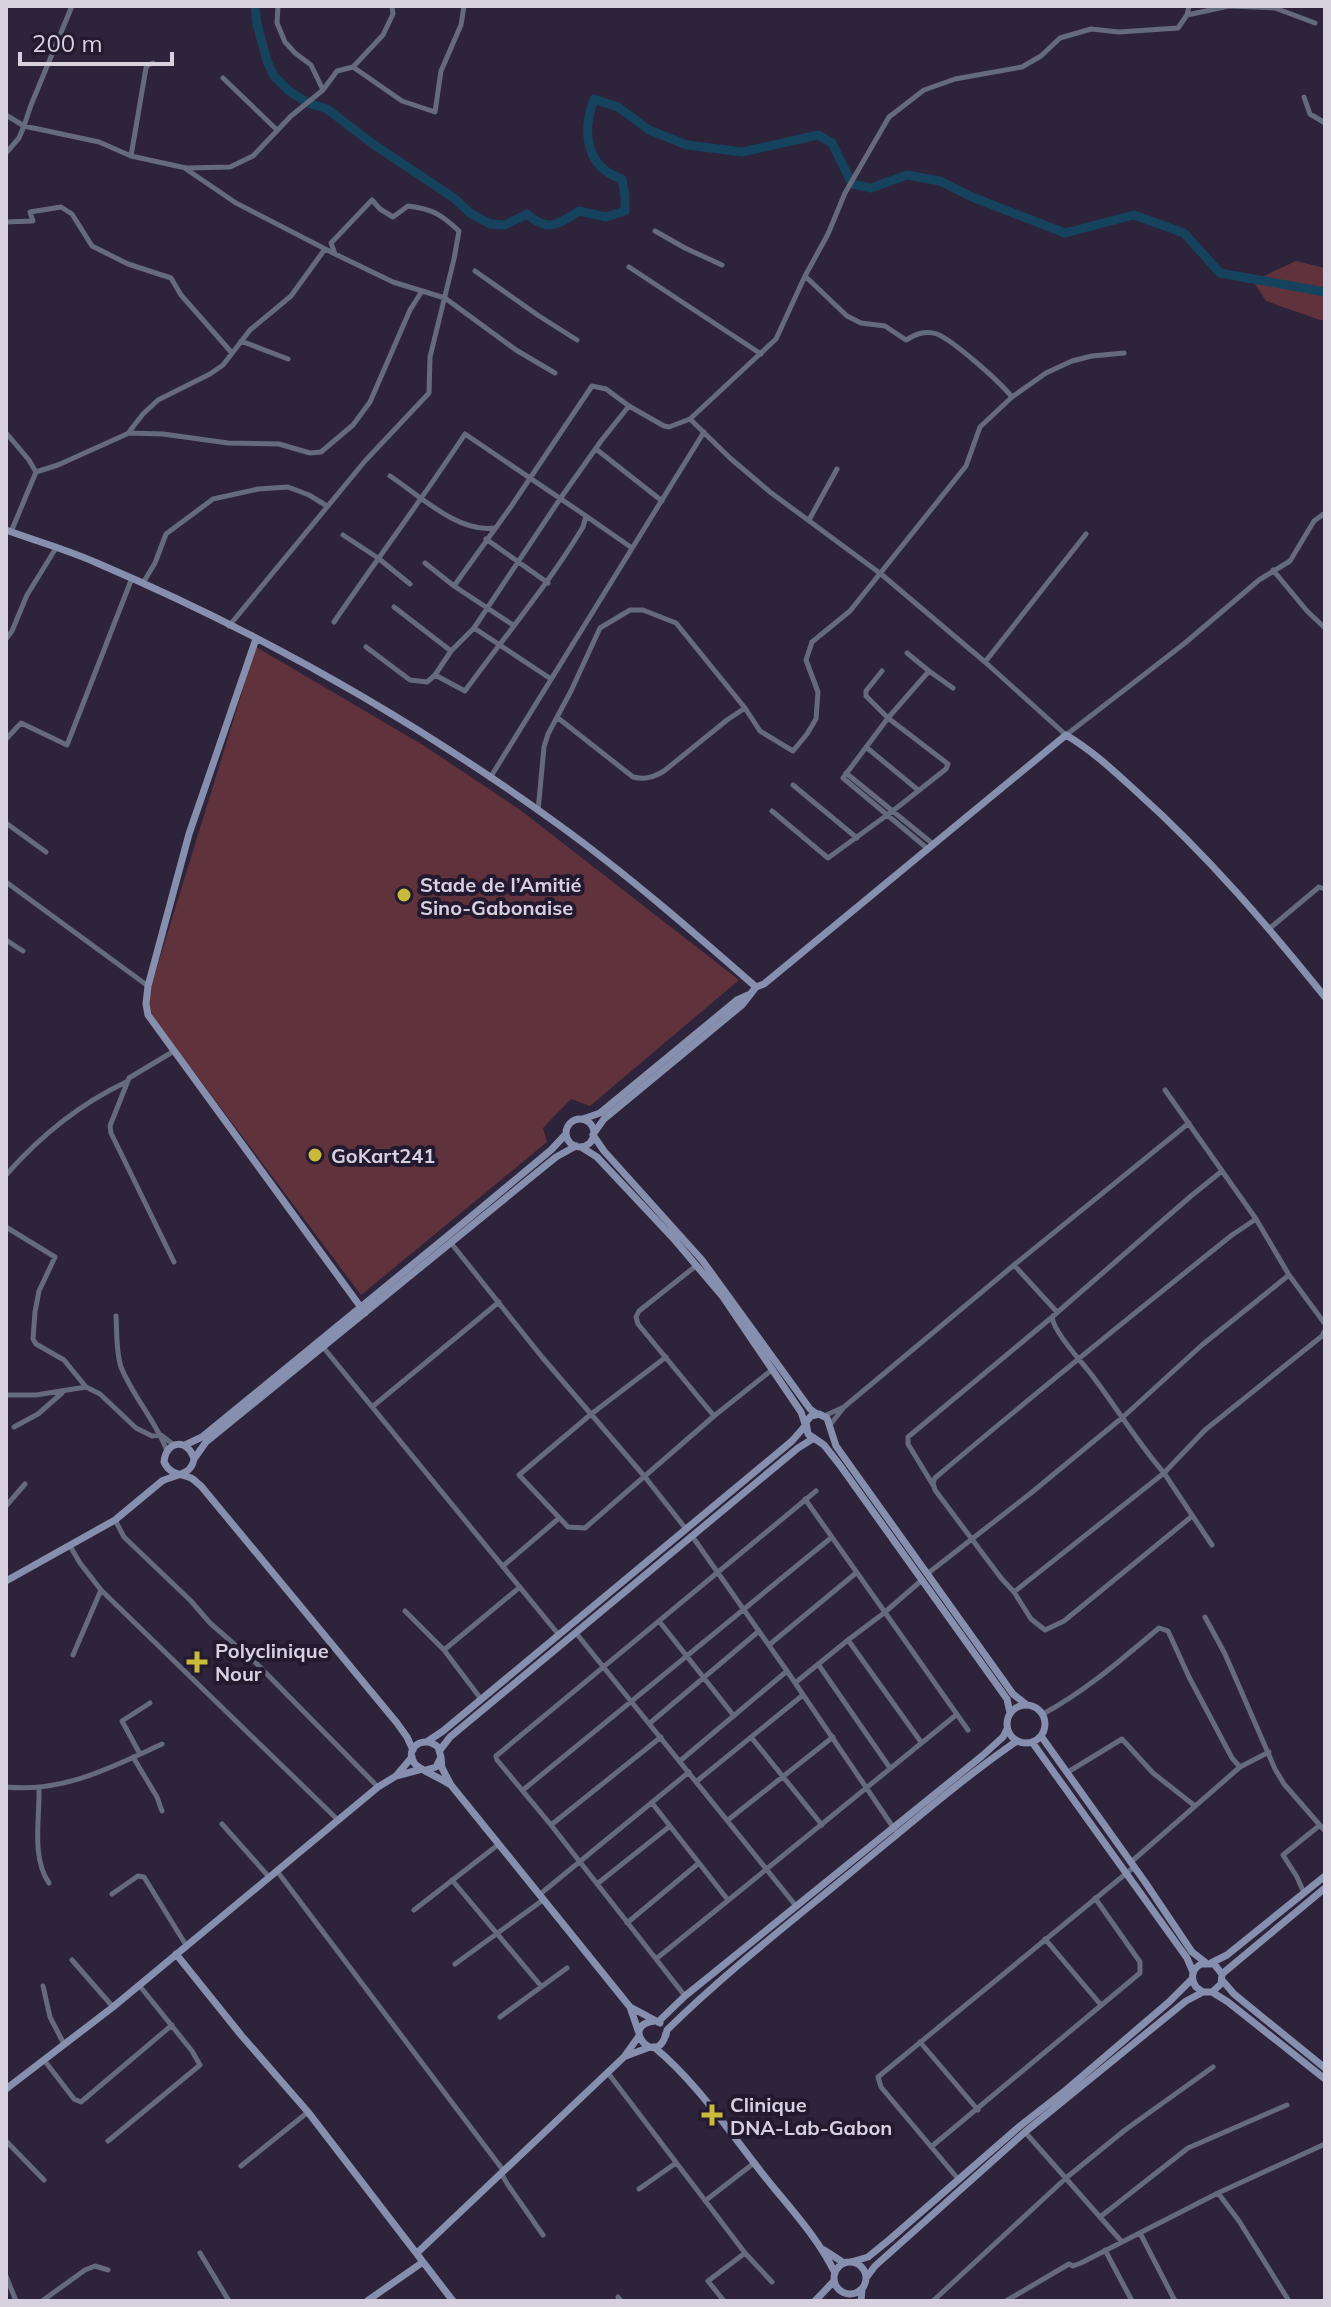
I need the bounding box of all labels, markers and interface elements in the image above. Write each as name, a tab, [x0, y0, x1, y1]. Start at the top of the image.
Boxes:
scale bar	[20, 16, 172, 66]
text: 200 m	[32, 28, 103, 58]
place label: Stade de l’Amitié Sino-Gabonaise	[420, 872, 581, 920]
marker: Stade de l’Amitié Sino-Gabonaise	[395, 886, 413, 904]
place label: GoKart241	[331, 1143, 435, 1168]
marker: GoKart241	[306, 1146, 324, 1164]
place label: Polyclinique Nour	[215, 1638, 329, 1686]
marker: Polyclinique Nour	[186, 1651, 208, 1673]
place label: Clinique DNA-Lab-Gabon	[730, 2092, 892, 2140]
marker: Clinique DNA-Lab-Gabon	[701, 2104, 723, 2126]

